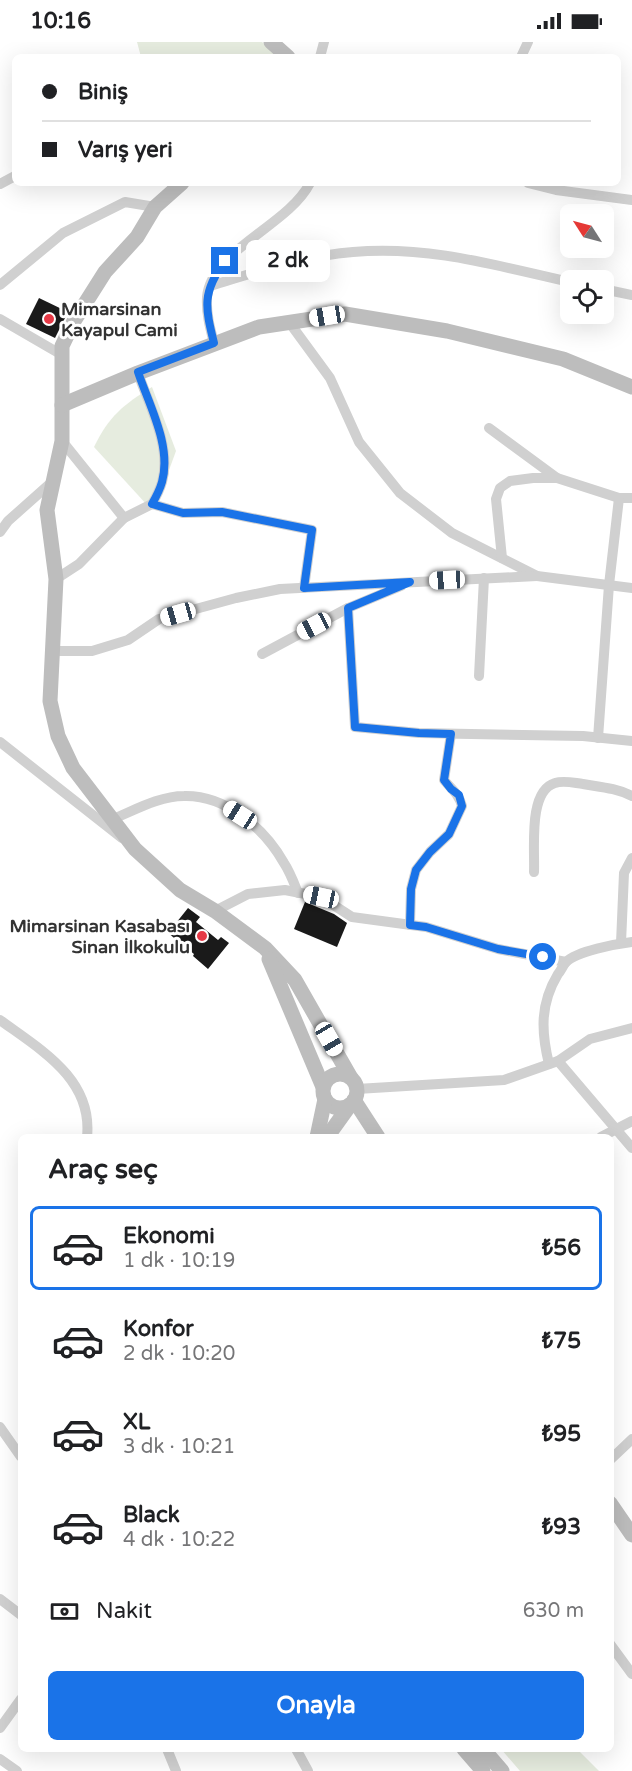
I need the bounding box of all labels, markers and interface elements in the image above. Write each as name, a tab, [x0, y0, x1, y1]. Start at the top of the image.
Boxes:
text: 10:16	[30, 8, 91, 34]
text: Biniş	[78, 79, 128, 105]
text: Varış yeri	[78, 137, 173, 163]
north arrow	[560, 204, 614, 258]
map controls	[560, 204, 614, 324]
callout: 2 dk	[246, 240, 330, 282]
route end	[211, 247, 238, 274]
text: 2 dk	[267, 249, 309, 273]
button: locate	[560, 270, 614, 324]
place label: Mimarsinan Kayapul Cami	[61, 298, 178, 341]
car	[308, 304, 346, 328]
marker: Mimarsinan Kayapul Cami	[42, 312, 56, 326]
car	[429, 570, 465, 590]
car	[158, 600, 198, 628]
car	[294, 610, 334, 642]
car	[220, 798, 260, 832]
car	[302, 884, 340, 910]
place label: Mimarsinan Kasabası Sinan İlkokulu	[9, 915, 190, 958]
marker: Mimarsinan Kasabası Sinan İlkokulu	[195, 929, 209, 943]
route start	[529, 943, 556, 970]
car	[312, 1019, 346, 1059]
text: Araç seç	[48, 1153, 158, 1186]
icon: car	[51, 1221, 105, 1275]
text: Ekonomi	[123, 1223, 215, 1249]
text: ₺56	[542, 1235, 581, 1261]
text: 1 dk · 10:19	[123, 1249, 235, 1273]
icon: car	[51, 1314, 105, 1368]
text: Konfor	[123, 1316, 194, 1342]
text: ₺75	[542, 1328, 581, 1354]
text: 2 dk · 10:20	[123, 1342, 235, 1366]
icon: car	[51, 1407, 105, 1461]
text: XL	[123, 1409, 150, 1435]
text: ₺95	[542, 1421, 581, 1447]
text: 3 dk · 10:21	[123, 1435, 235, 1459]
icon: car	[51, 1500, 105, 1554]
text: Black	[123, 1502, 180, 1528]
text: ₺93	[542, 1514, 581, 1540]
text: 4 dk · 10:22	[123, 1528, 235, 1552]
icon: cash	[48, 1595, 81, 1628]
text: Nakit	[96, 1598, 152, 1624]
text: 630 m	[523, 1599, 584, 1623]
button: Onayla	[48, 1671, 584, 1740]

